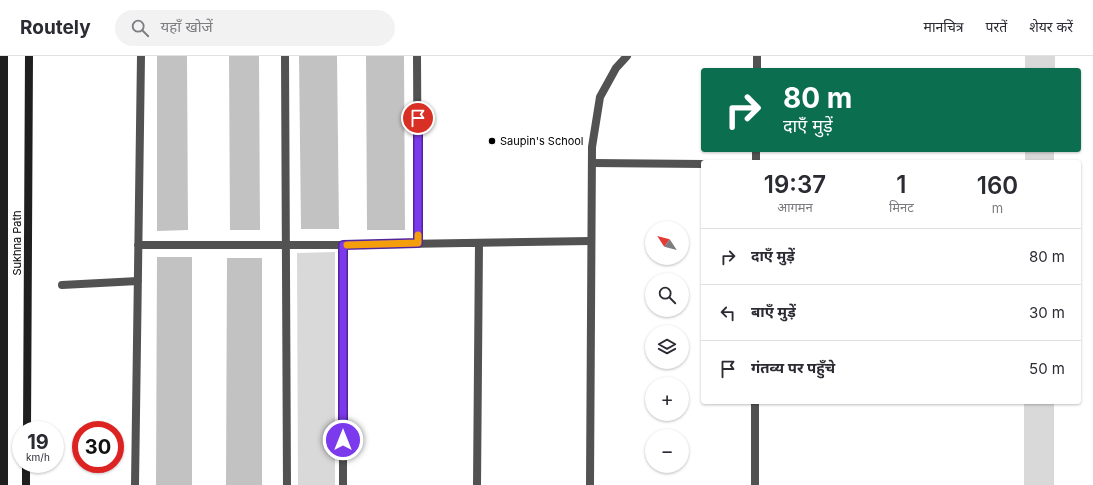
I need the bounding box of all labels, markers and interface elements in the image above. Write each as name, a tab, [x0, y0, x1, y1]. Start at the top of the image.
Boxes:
search box	[115, 10, 395, 46]
text: Routely	[20, 16, 91, 39]
icon: search	[129, 17, 151, 39]
text: यहाँ खोजें	[161, 17, 213, 36]
text: मानचित्र	[924, 18, 964, 35]
text: परतें	[986, 18, 1007, 35]
text: शेयर करें	[1029, 18, 1073, 35]
text: 80 m	[783, 81, 852, 115]
icon: right	[717, 84, 769, 136]
pin	[401, 101, 435, 135]
icon: arrive	[407, 107, 429, 129]
text: दाएँ मुड़ें	[783, 115, 833, 136]
place label: Saupin's School	[500, 134, 584, 148]
marker: Saupin's School	[487, 136, 497, 146]
text: 19:37	[764, 170, 826, 199]
text: 1	[896, 170, 907, 199]
text: 160	[977, 171, 1018, 200]
text: आगमन	[777, 199, 813, 215]
text: मिनट	[889, 199, 914, 215]
text: m	[992, 200, 1003, 216]
street label: Sukhna Path	[10, 210, 24, 276]
north arrow	[645, 221, 689, 265]
map controls	[645, 221, 689, 473]
icon: right	[717, 246, 739, 268]
text: दाएँ मुड़ें	[751, 246, 795, 265]
text: 80 m	[1029, 247, 1065, 266]
button: search	[645, 273, 689, 317]
icon: left	[717, 302, 739, 324]
text: बाएँ मुड़ें	[751, 302, 796, 321]
text: 30 m	[1029, 303, 1065, 322]
button: layers	[645, 325, 689, 369]
icon: arrive	[717, 358, 739, 380]
text: गंतव्य पर पहुँचे	[751, 358, 835, 377]
text: 50 m	[1029, 359, 1065, 378]
button: +	[645, 377, 689, 421]
position arrow	[322, 419, 364, 461]
speed limit sign: 30	[72, 421, 124, 473]
button: −	[645, 429, 689, 473]
text: 19	[27, 430, 49, 454]
text: km/h	[26, 451, 50, 463]

